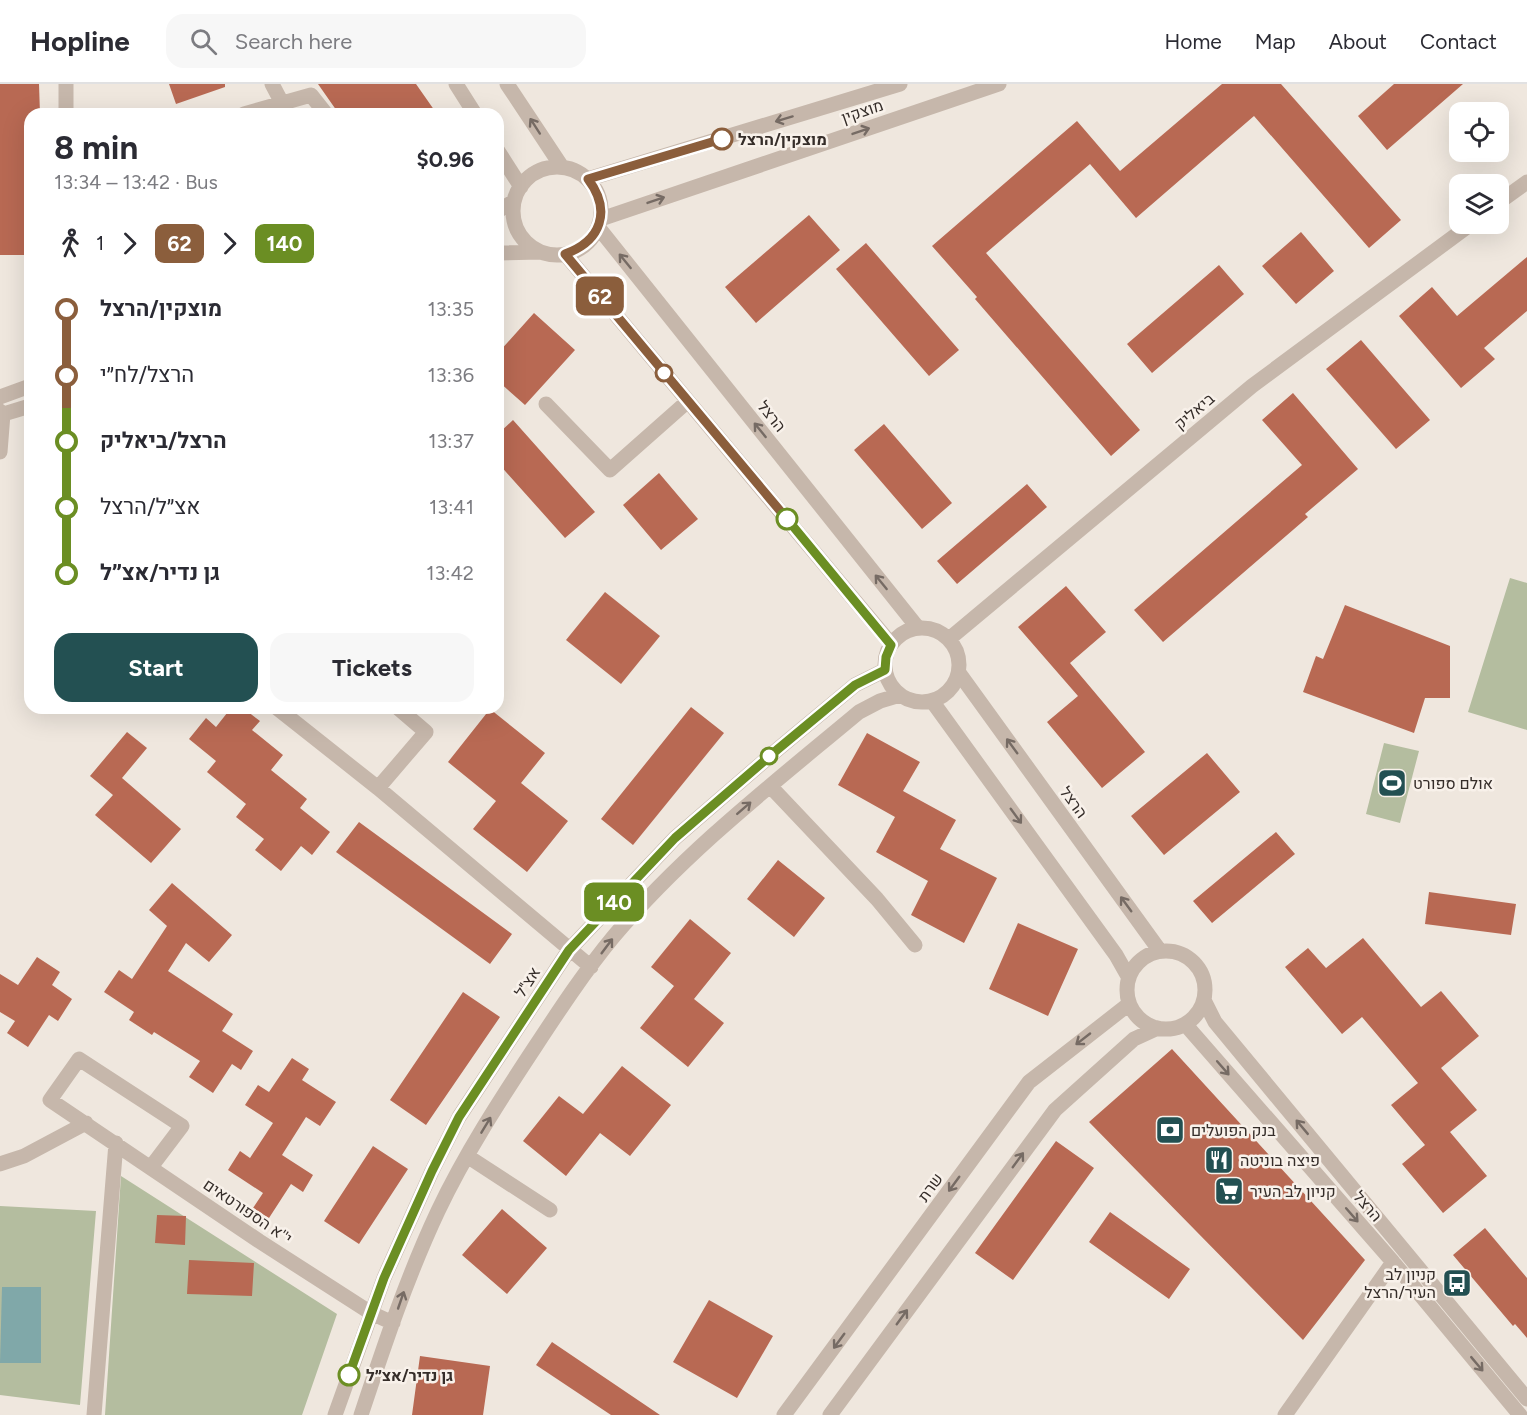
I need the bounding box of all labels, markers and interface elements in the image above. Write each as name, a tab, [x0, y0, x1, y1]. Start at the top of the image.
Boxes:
search box	[166, 14, 586, 68]
text: Hopline	[30, 24, 130, 58]
icon: search	[187, 25, 220, 58]
text: Search here	[235, 28, 352, 55]
text: Home	[1165, 29, 1222, 54]
text: Map	[1255, 29, 1296, 54]
text: About	[1329, 29, 1387, 54]
text: Contact	[1420, 29, 1497, 54]
street label: מוצקין	[839, 95, 886, 127]
map controls	[1449, 102, 1509, 234]
button: locate	[1449, 102, 1509, 162]
one-way arrow	[775, 115, 794, 126]
one-way arrow	[529, 118, 541, 134]
one-way arrow	[851, 124, 870, 135]
text: 8 min	[54, 128, 138, 167]
marker: מוצקין/הרצל	[711, 128, 733, 150]
place label: מוצקין/הרצל	[738, 130, 827, 149]
text: $0.96	[417, 146, 474, 173]
text: 13:34 – 13:42 · Bus	[54, 170, 218, 194]
button: layers	[1449, 174, 1509, 234]
one-way arrow	[646, 194, 665, 205]
icon: walk	[54, 227, 87, 260]
icon: forward	[113, 227, 146, 260]
icon: forward	[213, 227, 246, 260]
text: 1	[96, 231, 104, 255]
text: 62	[167, 231, 192, 256]
text: 140	[267, 231, 302, 256]
one-way arrow	[619, 253, 632, 269]
line badge: 62	[573, 276, 627, 316]
text: 62	[588, 284, 612, 309]
text: מוצקין/הרצל	[100, 295, 222, 322]
text: 13:35	[427, 297, 474, 321]
text: הרצל/לח״י	[100, 361, 194, 388]
text: 13:36	[428, 363, 474, 387]
unlabelled marker	[655, 364, 673, 382]
street label: ביאליק	[1170, 389, 1219, 434]
street label: הרצל	[753, 397, 790, 436]
one-way arrow	[753, 422, 766, 438]
text: הרצל/ביאליק	[100, 427, 227, 454]
text: 13:37	[428, 429, 474, 453]
text: אצ״ל/הרצל	[100, 493, 200, 520]
text: 13:41	[429, 495, 474, 519]
unlabelled marker	[776, 508, 798, 530]
text: גן נדיר/אצ״ל	[100, 559, 220, 586]
text: 13:42	[426, 561, 474, 585]
one-way arrow	[875, 574, 888, 590]
button: Start	[54, 633, 258, 702]
button: Tickets	[270, 633, 474, 702]
one-way arrow	[1005, 739, 1018, 755]
unlabelled marker	[760, 747, 778, 765]
sports icon: אולם ספורט	[1376, 767, 1408, 799]
place label: אולם ספורט	[1413, 774, 1493, 793]
street label: הרצל	[1056, 783, 1091, 822]
one-way arrow	[736, 802, 752, 815]
one-way arrow	[1010, 808, 1022, 824]
line badge: 140	[580, 882, 648, 922]
text: 140	[596, 890, 632, 915]
one-way arrow	[1120, 897, 1132, 913]
one-way arrow	[600, 939, 613, 955]
street label: אצ"ל	[511, 964, 544, 1001]
one-way arrow	[1075, 1033, 1091, 1046]
one-way arrow	[1216, 1060, 1230, 1075]
bank icon: בנק הפועלים	[1154, 1114, 1186, 1146]
one-way arrow	[480, 1117, 492, 1134]
one-way arrow	[1296, 1119, 1309, 1135]
place label: בנק הפועלים	[1191, 1121, 1276, 1140]
restaurant icon: פיצה בוניטה	[1203, 1144, 1235, 1176]
place label: פיצה בוניטה	[1240, 1151, 1320, 1170]
one-way arrow	[1012, 1153, 1024, 1169]
street label: שרת	[914, 1169, 947, 1205]
street label: י''א הספורטאים	[200, 1175, 296, 1248]
one-way arrow	[948, 1175, 960, 1191]
supermarket icon: קניון לב העיר	[1213, 1175, 1245, 1207]
place label: קניון לב העיר	[1250, 1182, 1336, 1201]
street label: הרצל	[1349, 1187, 1386, 1225]
one-way arrow	[1345, 1207, 1359, 1222]
place label: קניון לב העיר/הרצל	[1364, 1265, 1436, 1302]
bus stop icon: קניון לב העיר/הרצל	[1441, 1267, 1473, 1299]
one-way arrow	[396, 1291, 407, 1310]
one-way arrow	[896, 1310, 908, 1326]
one-way arrow	[832, 1333, 845, 1349]
one-way arrow	[1471, 1356, 1484, 1372]
marker: גן נדיר/אצ״ל	[338, 1364, 360, 1386]
place label: גן נדיר/אצ״ל	[366, 1366, 453, 1385]

